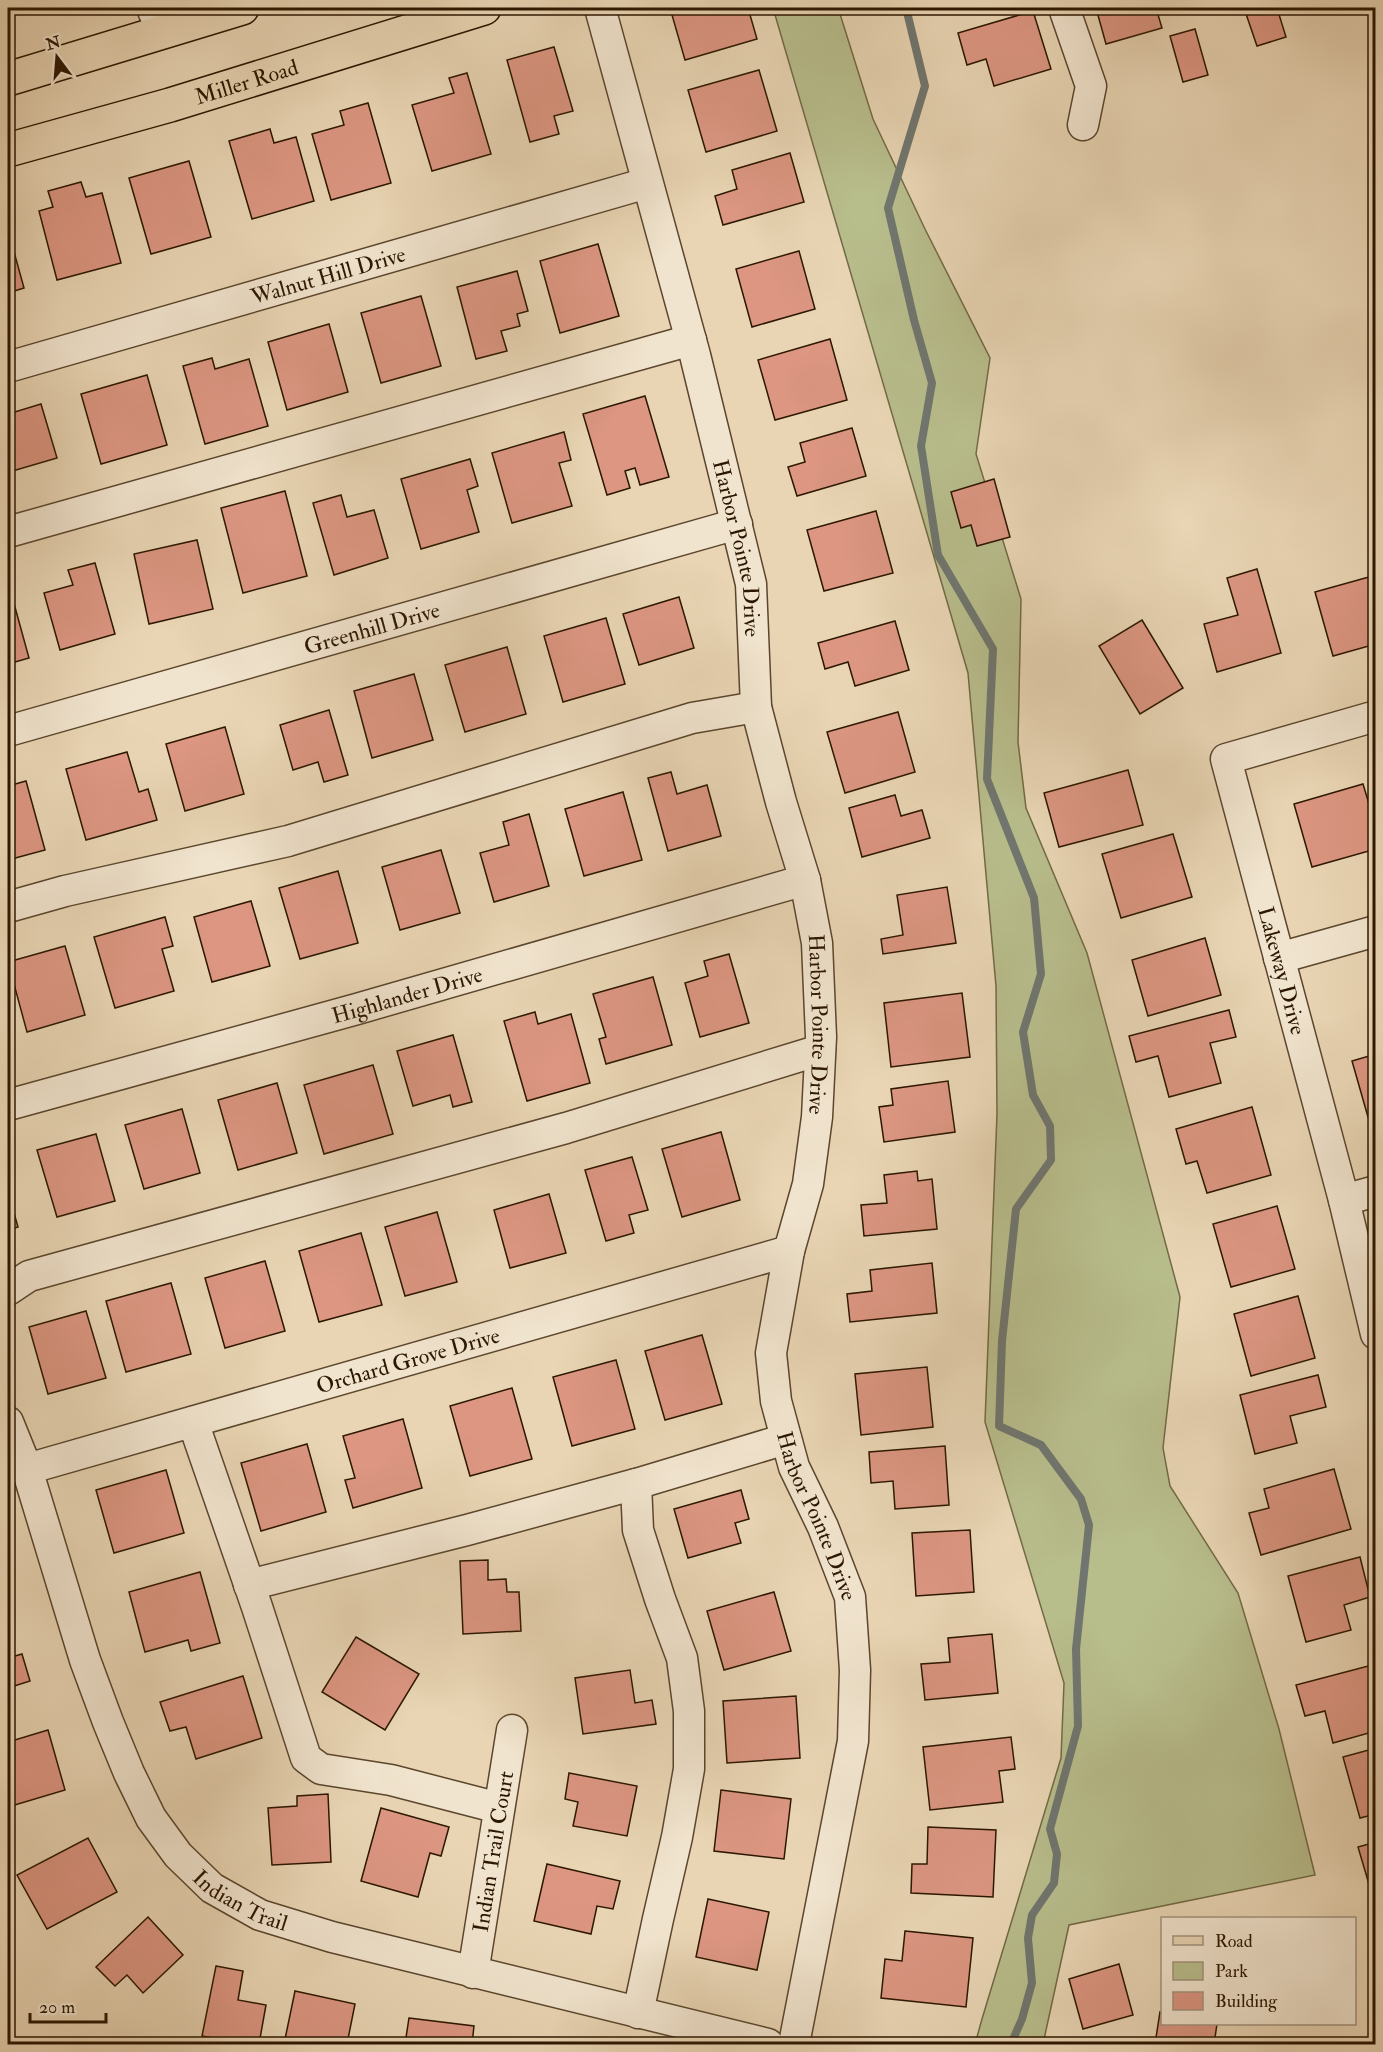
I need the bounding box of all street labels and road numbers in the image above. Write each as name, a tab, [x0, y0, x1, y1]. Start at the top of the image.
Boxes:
street label: Miller Road	[192, 53, 302, 111]
street label: Walnut Hill Drive	[247, 240, 409, 312]
street label: Harbor Pointe Drive	[706, 457, 766, 637]
street label: Greenhill Drive	[301, 596, 443, 661]
street label: Lakeway Drive	[1251, 904, 1312, 1038]
street label: Harbor Pointe Drive	[802, 933, 834, 1115]
street label: Highlander Drive	[329, 961, 486, 1030]
street label: Orchard Grove Drive	[313, 1321, 503, 1401]
street label: Harbor Pointe Drive	[770, 1428, 863, 1605]
street label: Indian Trail Court	[467, 1769, 520, 1934]
street label: Indian Trail	[186, 1864, 291, 1938]

